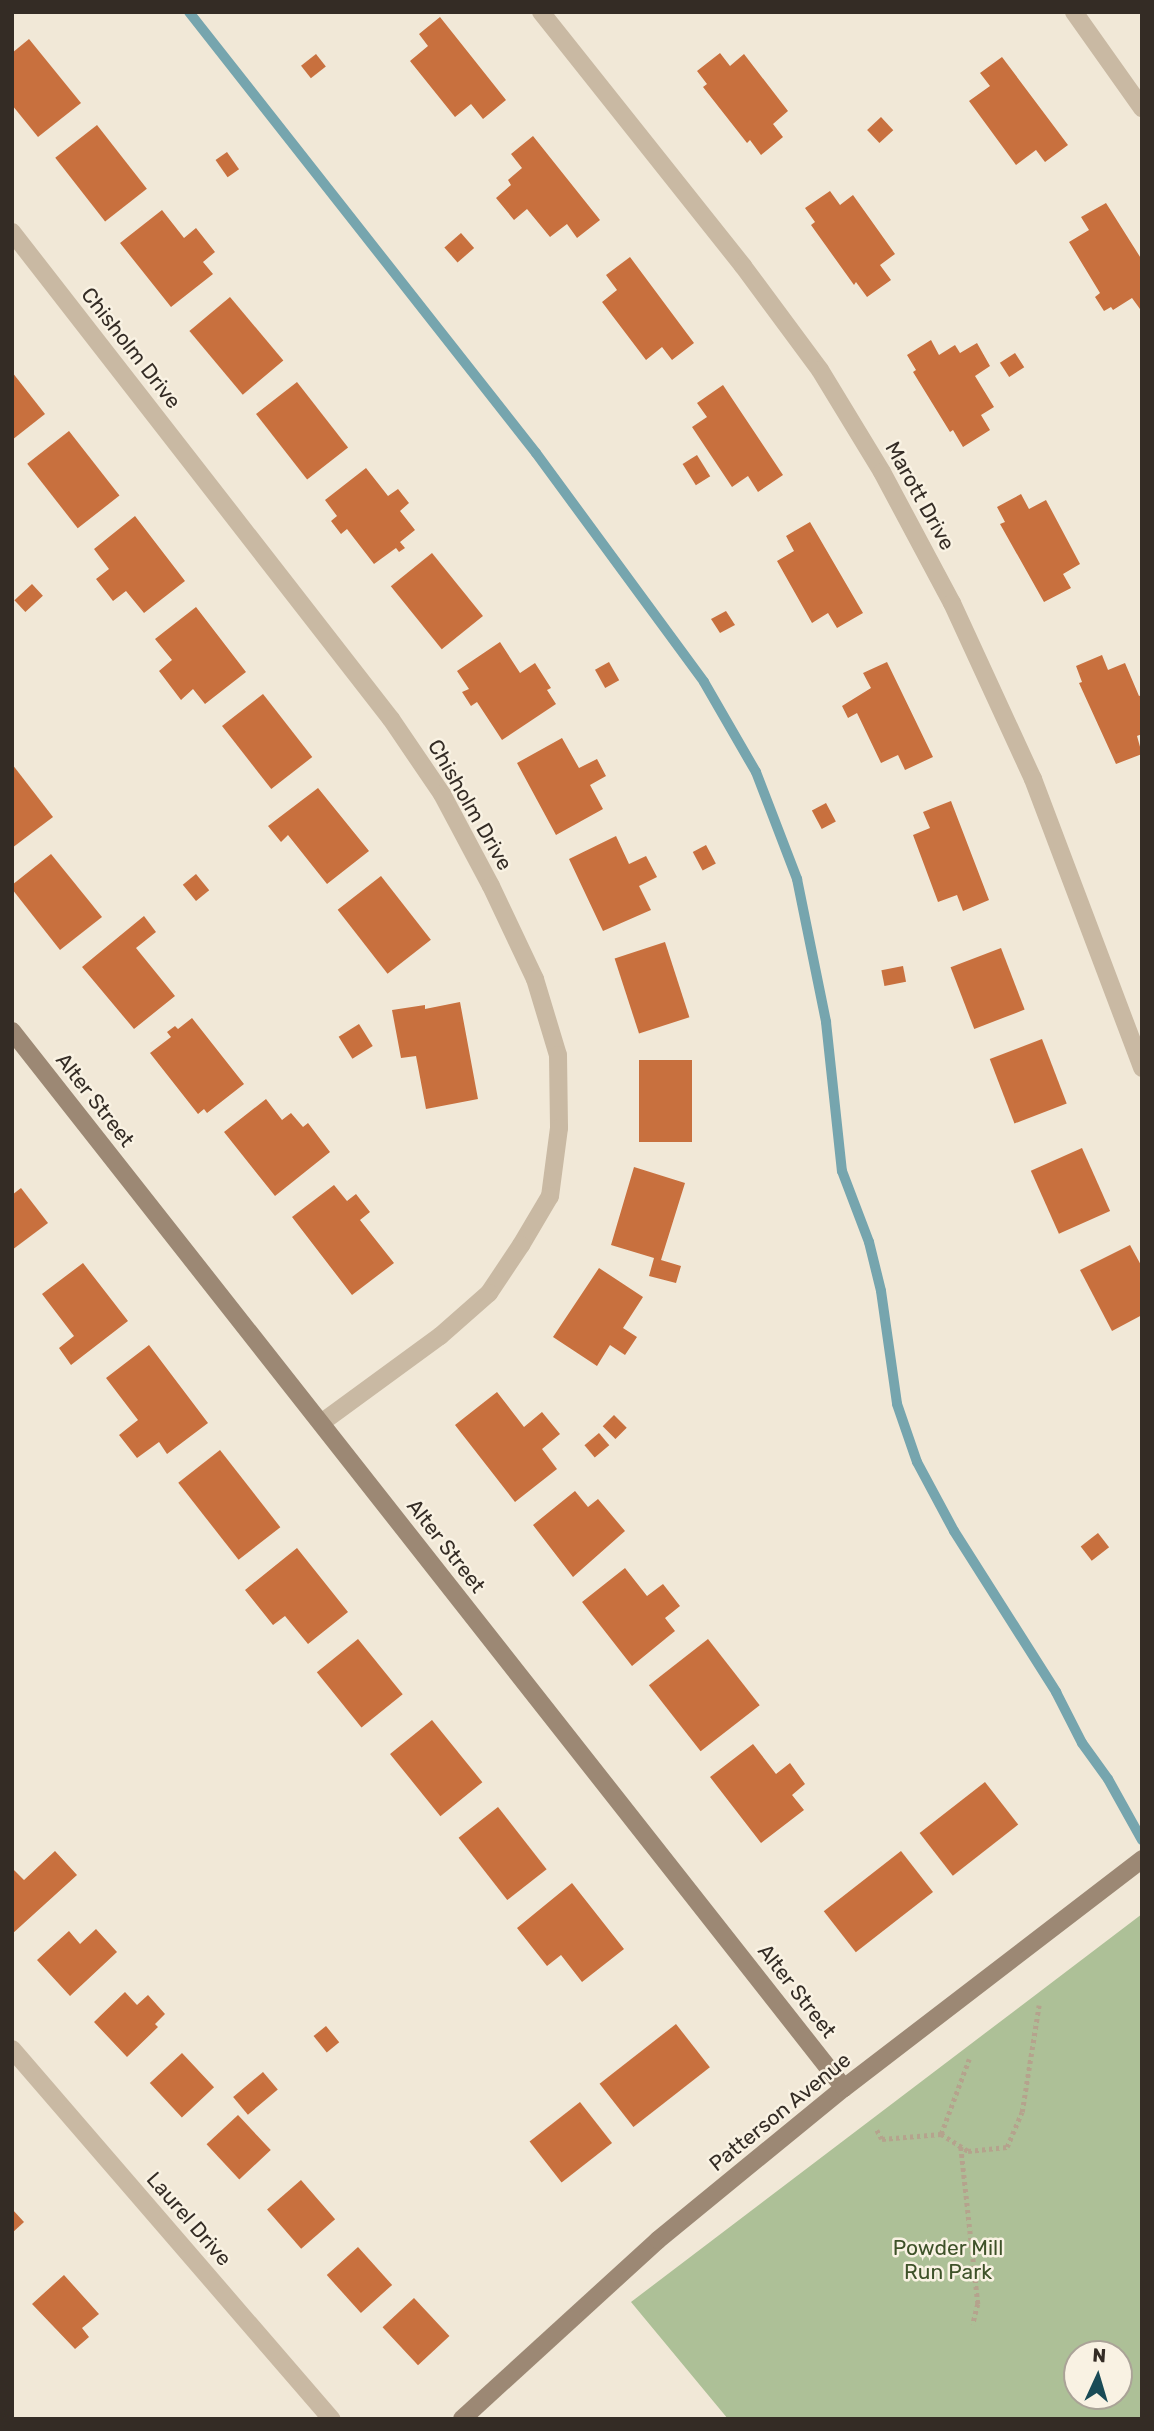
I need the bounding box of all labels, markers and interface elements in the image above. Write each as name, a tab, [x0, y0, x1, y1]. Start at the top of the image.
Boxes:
street label: Chisholm Drive	[76, 282, 186, 414]
street label: Marott Drive	[880, 437, 960, 555]
street label: Chisholm Drive	[422, 735, 518, 875]
street label: Alter Street	[50, 1048, 140, 1152]
street label: Alter Street	[401, 1494, 491, 1598]
street label: Alter Street	[752, 1939, 842, 2043]
street label: Patterson Avenue	[704, 2047, 856, 2177]
street label: Laurel Drive	[141, 2167, 237, 2271]
park label: Powder Mill Run Park	[892, 2235, 1004, 2285]
north arrow	[1063, 2340, 1133, 2410]
text: N	[1092, 2344, 1107, 2367]

